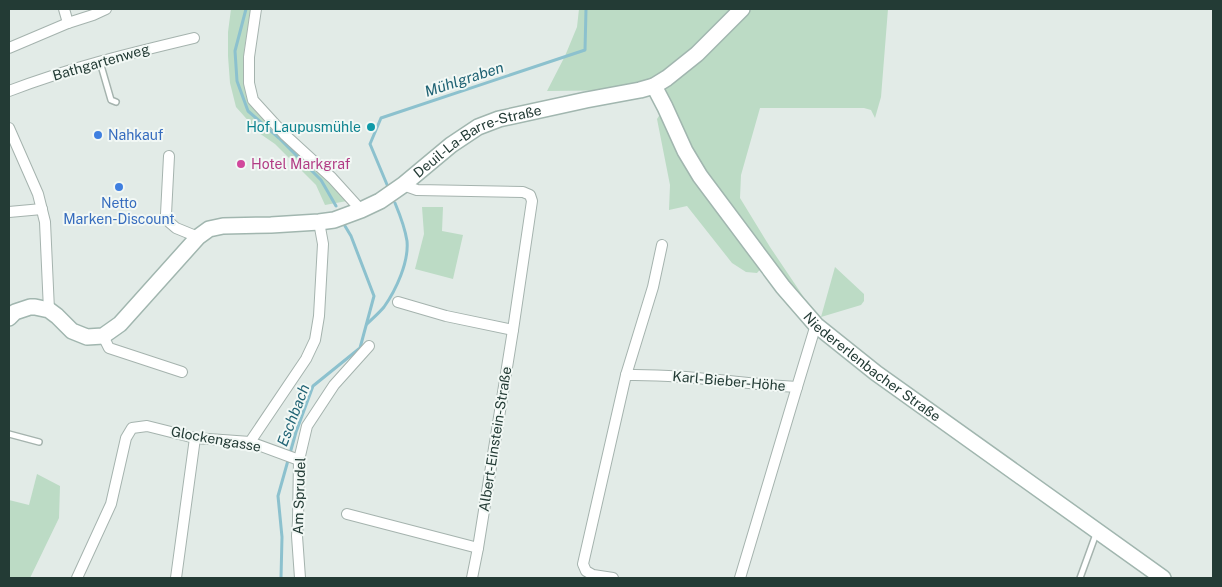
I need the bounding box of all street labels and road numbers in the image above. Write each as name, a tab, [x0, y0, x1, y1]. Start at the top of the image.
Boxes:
street label: Bathgartenweg	[51, 40, 152, 84]
street label: Deuil-La-Barre-Straße	[410, 102, 543, 181]
street label: Niedererlenbacher Straße	[800, 309, 944, 425]
street label: Albert-Einstein-Straße	[476, 365, 514, 513]
street label: Karl-Bieber-Höhe	[672, 368, 786, 394]
street label: Glockengasse	[170, 423, 262, 455]
street label: Am Sprudel	[290, 457, 308, 535]

